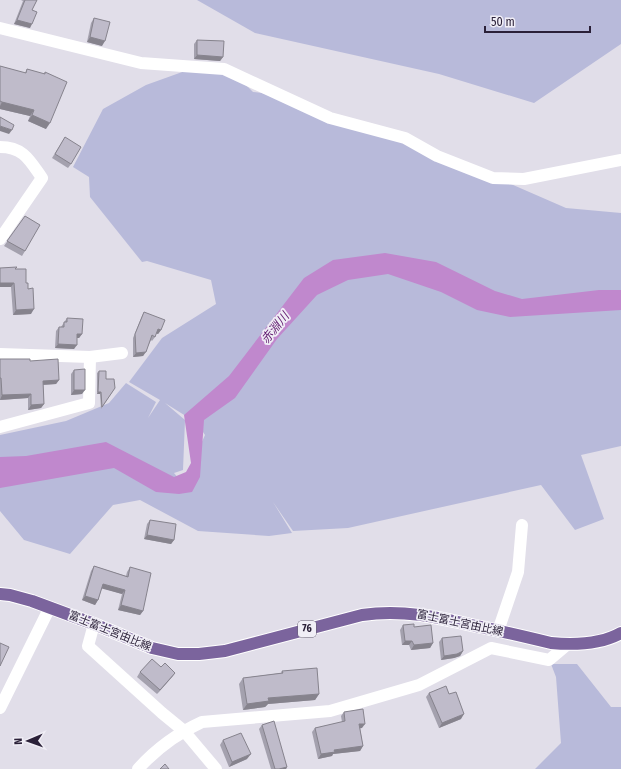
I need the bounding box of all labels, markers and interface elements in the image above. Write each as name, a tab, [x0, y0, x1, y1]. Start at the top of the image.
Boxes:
scale bar	[485, 8, 590, 34]
text: 50 m	[491, 15, 515, 29]
water label: 赤淵川	[258, 308, 293, 346]
street label: 富士富士宮由比線	[416, 607, 504, 639]
street label: 富士富士宮由比線	[67, 608, 153, 654]
road number: 76	[298, 621, 316, 637]
north arrow	[8, 721, 48, 761]
text: N	[12, 738, 25, 745]

